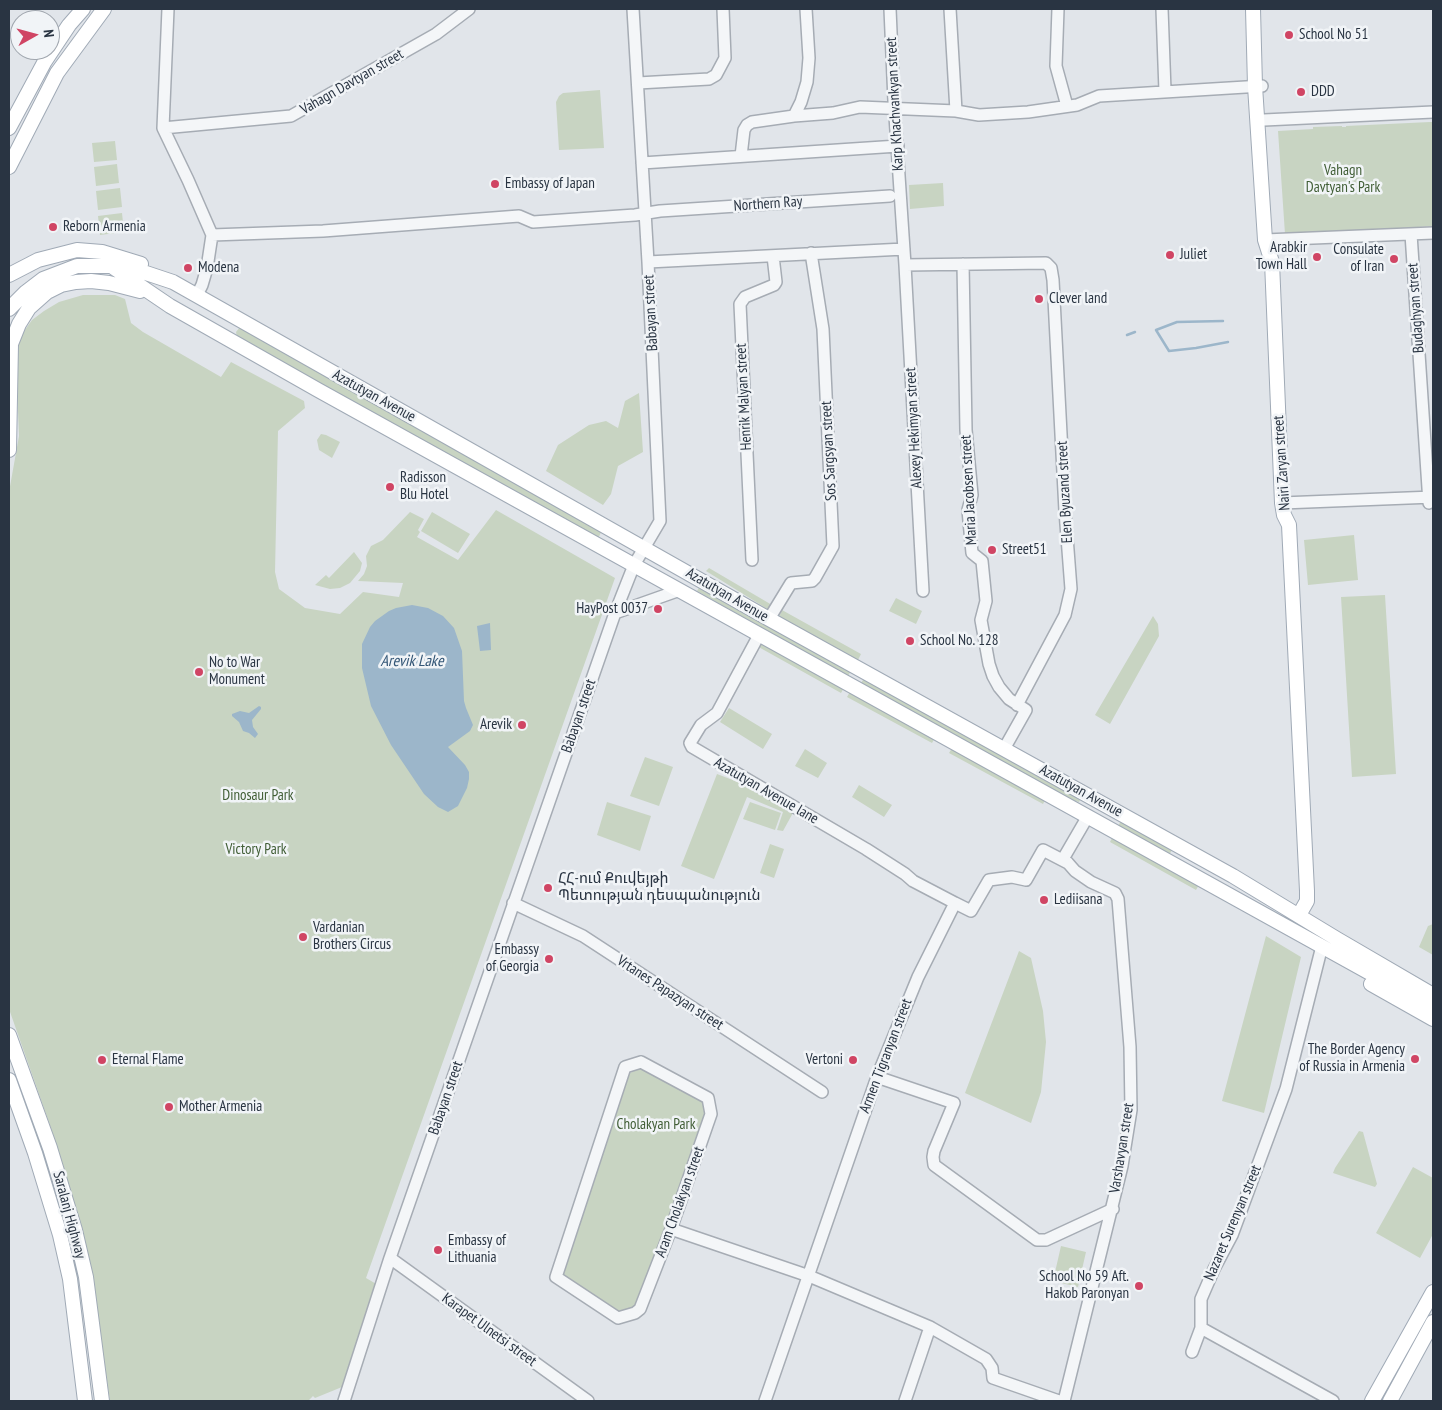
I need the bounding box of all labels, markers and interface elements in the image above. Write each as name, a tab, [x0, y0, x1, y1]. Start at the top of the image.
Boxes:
north arrow	[10, 10, 60, 60]
place label: School No 51	[1299, 26, 1368, 44]
text: N	[40, 28, 58, 38]
marker: School No 51	[1283, 29, 1295, 41]
street label: Karp Khachvankyan street	[883, 37, 907, 171]
street label: Vahagn Davtyan street	[297, 45, 407, 119]
place label: DDD	[1311, 83, 1335, 101]
marker: DDD	[1295, 86, 1307, 98]
park label: Vahagn Davtyan's Park	[1306, 162, 1380, 197]
place label: Embassy of Japan	[505, 175, 595, 193]
marker: Embassy of Japan	[489, 178, 501, 190]
street label: Northern Ray	[733, 193, 803, 215]
place label: Reborn Armenia	[63, 218, 146, 236]
marker: Reborn Armenia	[47, 221, 59, 233]
place label: Arabkir Town Hall	[1256, 239, 1307, 274]
place label: Consulate of Iran	[1333, 241, 1384, 276]
place label: Juliet	[1180, 246, 1207, 264]
marker: Juliet	[1164, 249, 1176, 261]
marker: Arabkir Town Hall	[1311, 251, 1323, 263]
marker: Consulate of Iran	[1388, 253, 1400, 265]
place label: Modena	[198, 259, 239, 277]
marker: Modena	[182, 262, 194, 274]
street label: Budaghyan street	[1404, 262, 1428, 354]
street label: Babayan street	[640, 274, 662, 352]
place label: Clever land	[1049, 290, 1107, 308]
marker: Clever land	[1033, 293, 1045, 305]
street label: Henrik Malyan street	[732, 343, 756, 451]
street label: Azatutyan Avenue	[329, 366, 419, 426]
street label: Alexey Hekimyan street	[902, 367, 926, 489]
street label: Sos Sargsyan street	[817, 400, 841, 502]
street label: Nairi Zaryan street	[1270, 415, 1294, 511]
street label: Maria Jacobsen street	[957, 434, 981, 546]
street label: Elen Byuzand street	[1053, 440, 1077, 544]
place label: Radisson Blu Hotel	[400, 469, 448, 504]
marker: Radisson Blu Hotel	[384, 481, 396, 493]
place label: Street51	[1002, 541, 1047, 559]
marker: Street51	[986, 544, 998, 556]
street label: Azatutyan Avenue	[683, 564, 771, 626]
place label: HayPost 0037	[576, 600, 648, 618]
marker: HayPost 0037	[652, 603, 664, 615]
place label: School No. 128	[920, 632, 999, 650]
marker: School No. 128	[904, 635, 916, 647]
water label: Arevik Lake	[380, 651, 444, 671]
place label: No to War Monument	[209, 654, 265, 689]
marker: No to War Monument	[193, 666, 205, 678]
street label: Babayan street	[558, 677, 600, 755]
place label: Arevik	[480, 716, 512, 734]
marker: Arevik	[516, 719, 528, 731]
street label: Azatutyan Avenue lane	[711, 754, 821, 828]
street label: Azatutyan Avenue	[1036, 761, 1126, 821]
park label: Dinosaur Park	[222, 787, 294, 805]
park label: Victory Park	[225, 841, 287, 859]
place label: ՀՀ-ում Քուվեյթի Պետության դեսպանություն	[558, 870, 761, 905]
marker: ՀՀ-ում Քուվեյթի Պետության դեսպանություն	[542, 882, 554, 894]
place label: Lediisana	[1054, 891, 1102, 909]
marker: Lediisana	[1038, 894, 1050, 906]
place label: Vardanian Brothers Circus	[313, 919, 391, 954]
marker: Vardanian Brothers Circus	[297, 931, 309, 943]
place label: Embassy of Georgia	[486, 941, 539, 976]
street label: Vrtanes Papazyan street	[613, 952, 727, 1034]
marker: Embassy of Georgia	[543, 953, 555, 965]
street label: Armen Tigranyan street	[856, 996, 916, 1116]
place label: The Border Agency of Russia in Armenia	[1299, 1041, 1405, 1076]
place label: Eternal Flame	[112, 1051, 184, 1069]
place label: Vertoni	[806, 1051, 843, 1069]
marker: The Border Agency of Russia in Armenia	[1409, 1053, 1421, 1065]
marker: Eternal Flame	[96, 1054, 108, 1066]
marker: Vertoni	[847, 1054, 859, 1066]
street label: Babayan street	[425, 1059, 467, 1137]
place label: Mother Armenia	[179, 1098, 262, 1116]
marker: Mother Armenia	[163, 1101, 175, 1113]
street label: Varshavyan street	[1106, 1102, 1138, 1194]
park label: Cholakyan Park	[617, 1116, 695, 1134]
street label: Aram Cholakyan street	[652, 1144, 708, 1260]
street label: Nazaret Surenyan street	[1200, 1162, 1266, 1284]
street label: Saralanj Highway	[49, 1169, 89, 1261]
place label: Embassy of Lithuania	[448, 1232, 506, 1267]
marker: Embassy of Lithuania	[432, 1244, 444, 1256]
place label: School No 59 Aft. Hakob Paronyan	[1039, 1268, 1129, 1303]
marker: School No 59 Aft. Hakob Paronyan	[1133, 1280, 1145, 1292]
street label: Karapet Ulnetsi street	[438, 1290, 540, 1370]

